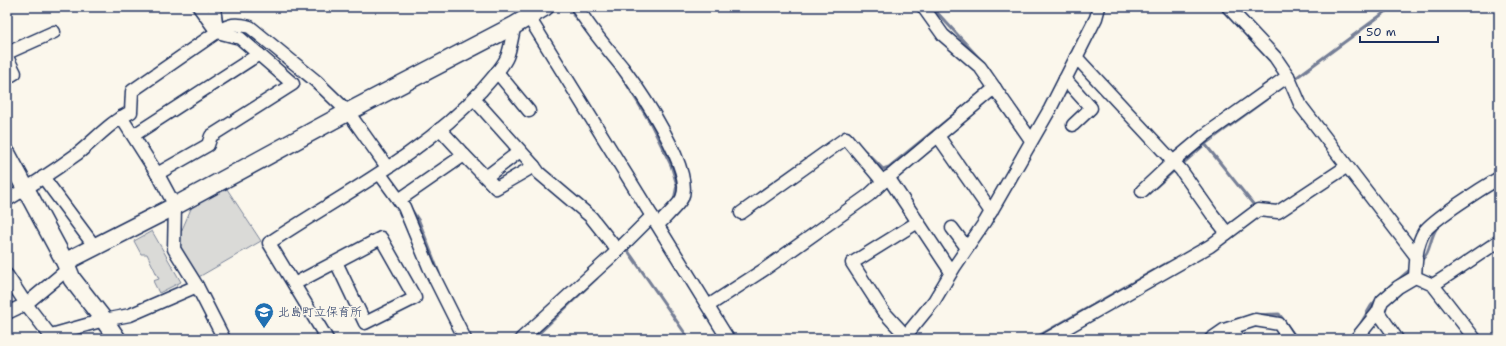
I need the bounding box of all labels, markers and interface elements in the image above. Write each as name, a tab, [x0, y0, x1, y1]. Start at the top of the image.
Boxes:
scale bar	[1360, 18, 1438, 44]
text: 50 m	[1366, 24, 1396, 40]
school or university icon: 北島町立保育所	[253, 301, 275, 329]
place label: 北島町立保育所	[278, 304, 362, 320]

